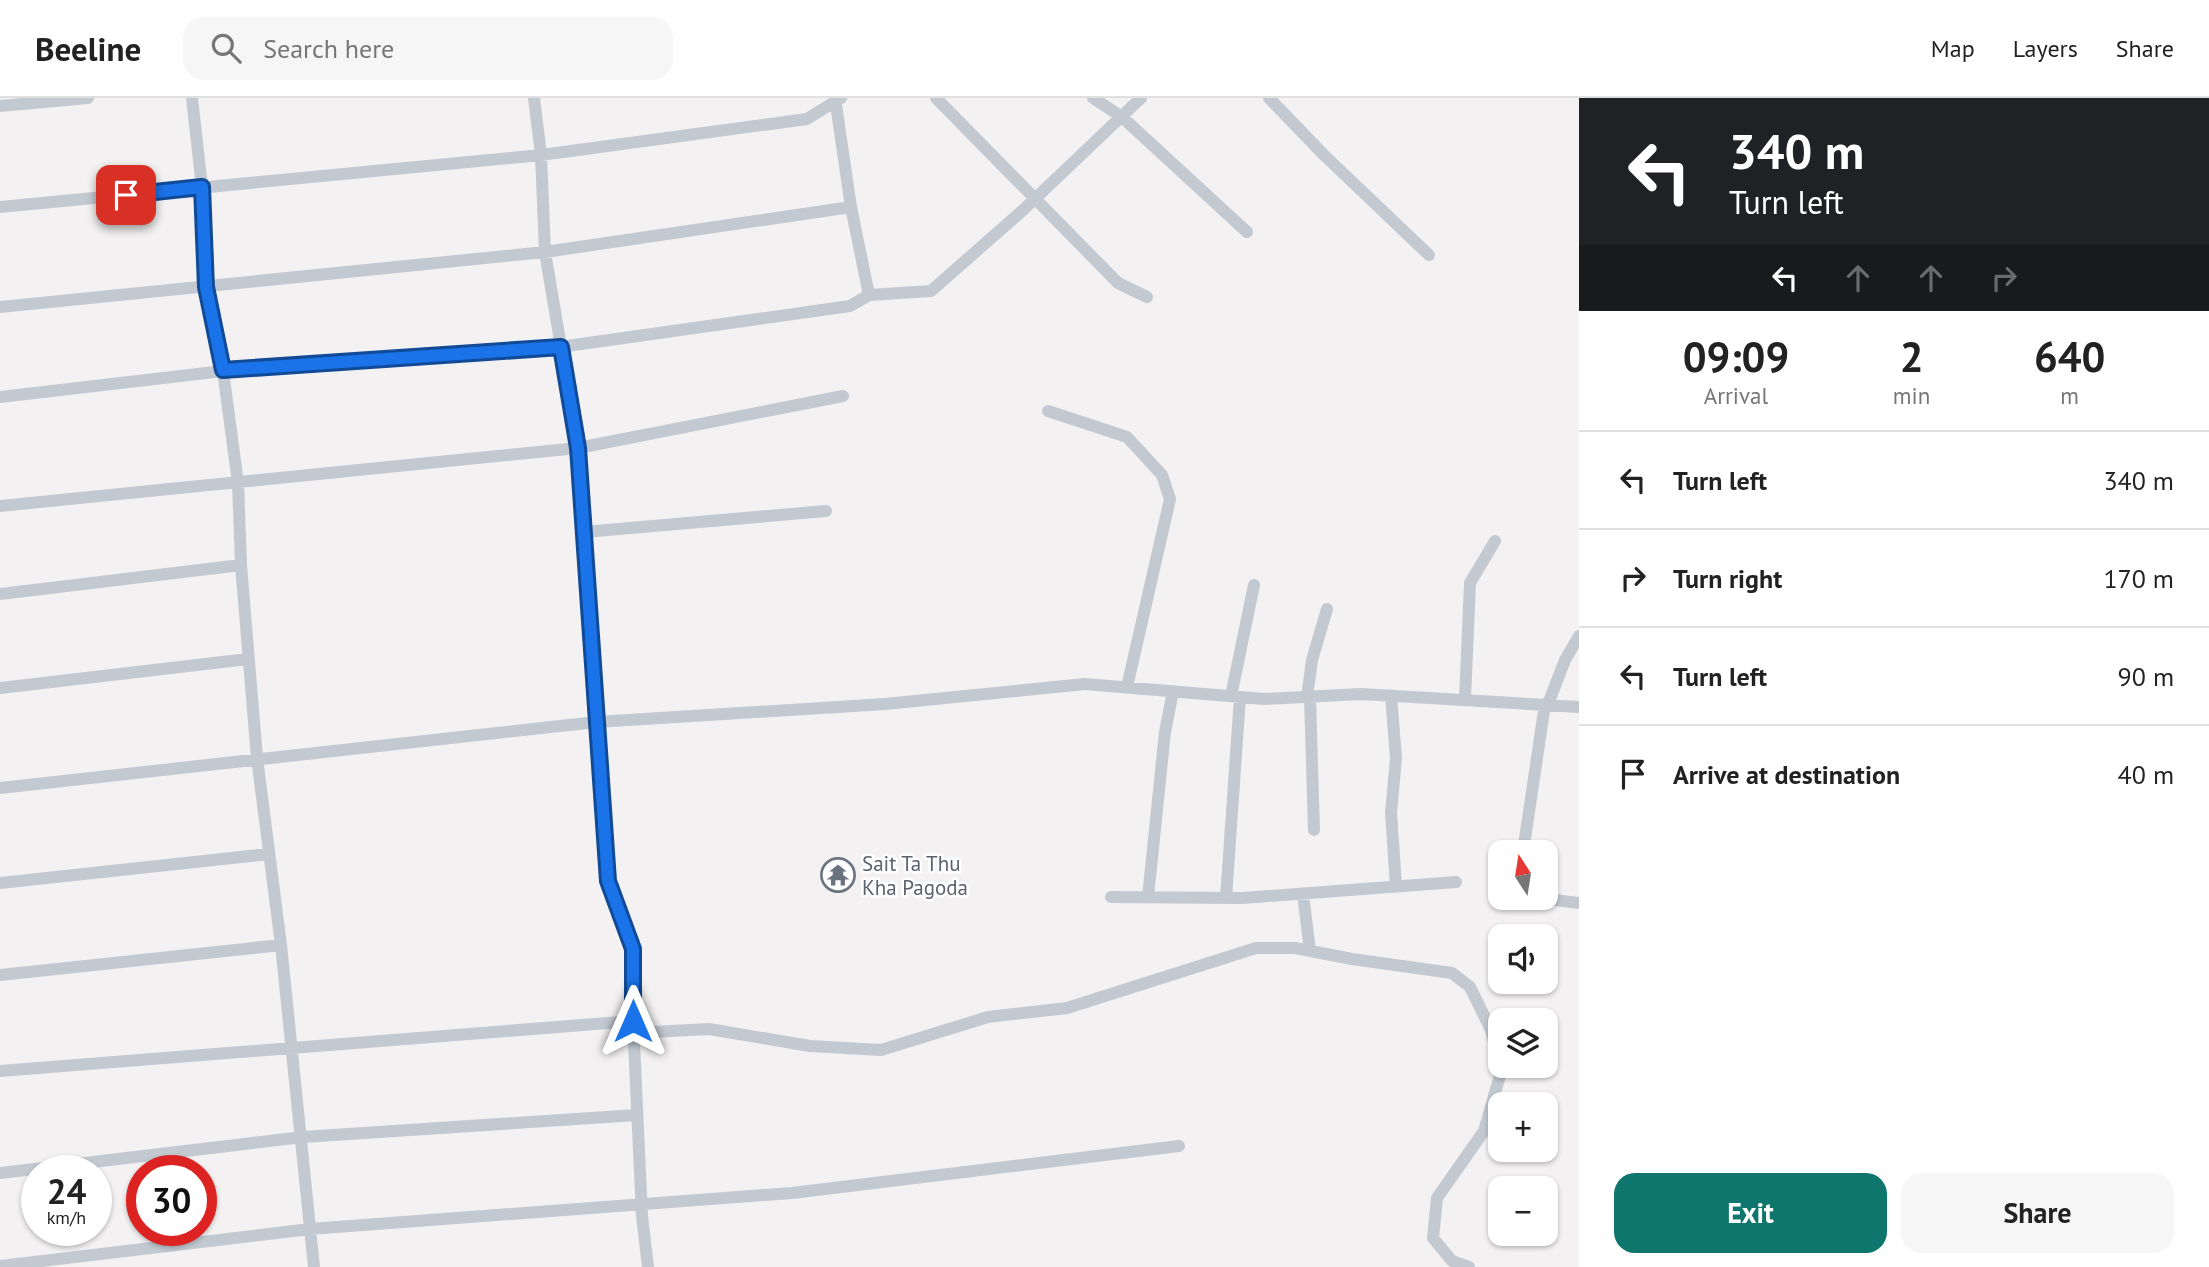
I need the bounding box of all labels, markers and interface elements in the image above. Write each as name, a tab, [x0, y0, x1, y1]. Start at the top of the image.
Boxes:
search box	[183, 17, 673, 80]
text: Beeline	[35, 27, 141, 70]
icon: search	[207, 29, 245, 67]
text: Search here	[263, 32, 394, 65]
text: Map	[1931, 33, 1975, 64]
text: Layers	[2013, 33, 2078, 64]
text: Share	[2116, 33, 2174, 64]
text: 340 m	[1729, 119, 1864, 183]
icon: left	[1614, 126, 1705, 217]
pin	[96, 165, 156, 225]
icon: arrive	[107, 176, 145, 214]
text: Turn left	[1729, 181, 1844, 223]
icon: left	[1766, 259, 1804, 297]
icon: ahead	[1839, 259, 1877, 297]
icon: ahead	[1912, 259, 1950, 297]
icon: right	[1985, 259, 2023, 297]
text: 09:09	[1683, 329, 1789, 384]
text: 2	[1900, 329, 1923, 384]
text: 640	[2034, 329, 2105, 384]
text: Arrival	[1704, 381, 1768, 410]
text: min	[1893, 381, 1930, 410]
text: m	[2060, 381, 2079, 410]
icon: left	[1614, 461, 1652, 499]
text: Turn left	[1673, 464, 1767, 497]
text: 340 m	[2103, 464, 2174, 497]
icon: right	[1614, 559, 1652, 597]
text: Turn right	[1673, 562, 1782, 595]
text: 170 m	[2103, 562, 2174, 595]
icon: left	[1614, 657, 1652, 695]
text: Turn left	[1673, 660, 1767, 693]
text: 90 m	[2118, 660, 2174, 693]
icon: arrive	[1614, 755, 1652, 793]
text: Arrive at destination	[1673, 758, 1900, 791]
text: 40 m	[2118, 758, 2174, 791]
north arrow	[1488, 840, 1558, 910]
map controls	[1488, 840, 1558, 1246]
place label: Sait Ta Thu Kha Pagoda	[862, 850, 968, 901]
temple icon: Sait Ta Thu Kha Pagoda	[819, 856, 857, 894]
button: sound	[1488, 924, 1558, 994]
position arrow	[596, 984, 670, 1058]
button: layers	[1488, 1008, 1558, 1078]
button: +	[1488, 1092, 1558, 1162]
speed limit sign: 30	[126, 1155, 217, 1246]
text: 24	[47, 1168, 86, 1214]
button: Exit	[1614, 1173, 1887, 1253]
button: Share	[1901, 1173, 2174, 1253]
button: −	[1488, 1176, 1558, 1246]
text: km/h	[47, 1206, 86, 1229]

